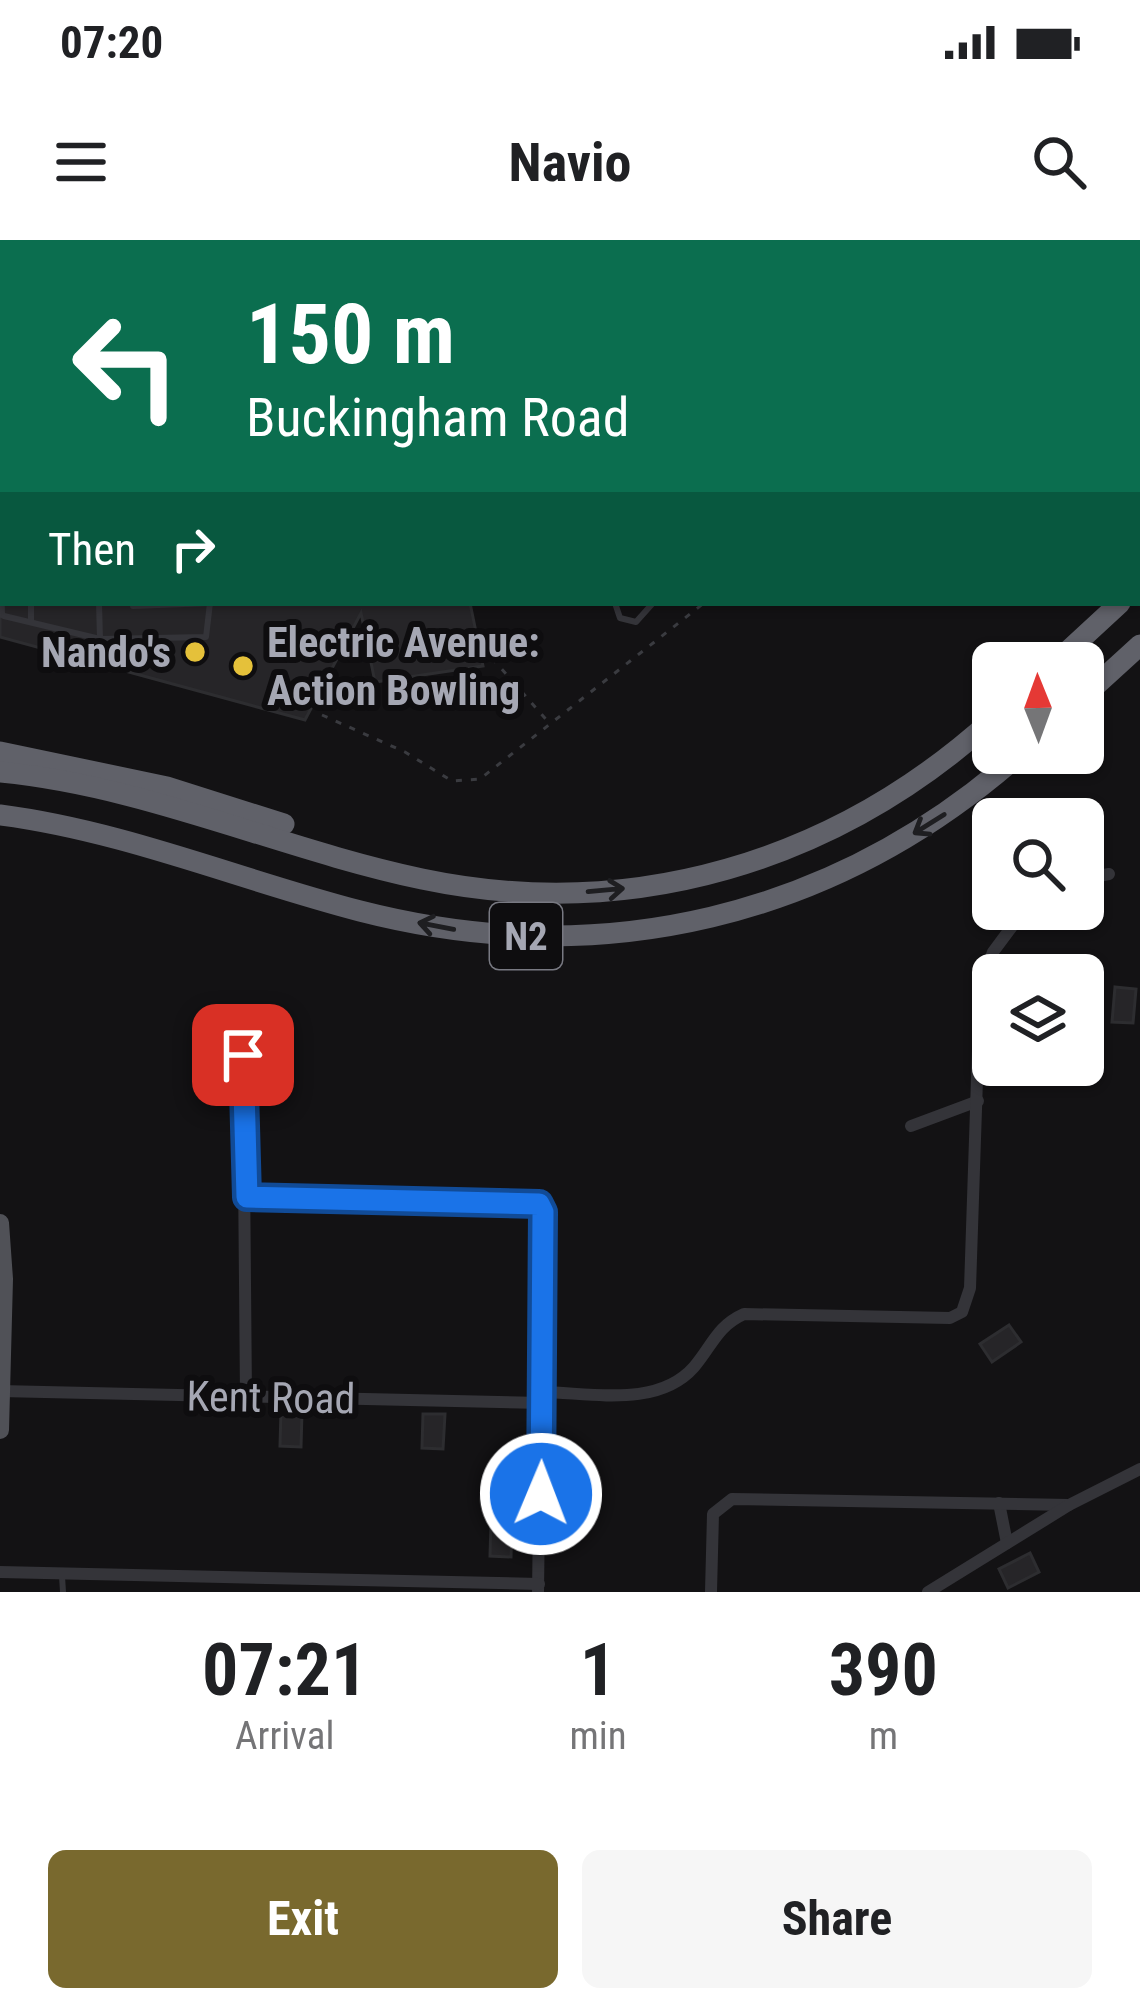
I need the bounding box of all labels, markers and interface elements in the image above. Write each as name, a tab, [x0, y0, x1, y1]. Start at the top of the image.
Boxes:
text: 07:20	[60, 16, 163, 69]
icon: menu	[48, 129, 114, 195]
icon: search	[1026, 129, 1092, 195]
text: Navio	[509, 131, 631, 194]
text: 150 m	[246, 285, 455, 384]
icon: left	[48, 288, 204, 444]
text: Buckingham Road	[246, 386, 629, 449]
icon: right	[160, 516, 226, 582]
text: Then	[48, 523, 136, 576]
place label: Electric Avenue: Action Bowling	[267, 618, 540, 715]
place label: Nando's	[41, 628, 171, 677]
marker: Nando's	[182, 639, 208, 665]
north arrow	[972, 642, 1104, 774]
map controls	[972, 642, 1104, 1086]
marker: Electric Avenue: Action Bowling	[230, 653, 256, 679]
button: search	[972, 798, 1104, 930]
one-way arrow	[912, 812, 946, 837]
one-way arrow	[586, 878, 625, 901]
road number: N2	[490, 903, 562, 969]
one-way arrow	[417, 914, 456, 936]
button: layers	[972, 954, 1104, 1086]
pin	[192, 1004, 294, 1106]
icon: arrive	[210, 1022, 276, 1088]
street label: Kent Road	[186, 1372, 356, 1423]
position arrow	[478, 1431, 604, 1557]
text: 07:21	[202, 1628, 367, 1713]
text: 1	[580, 1628, 616, 1713]
text: 390	[829, 1628, 938, 1713]
text: Arrival	[235, 1713, 334, 1759]
text: min	[569, 1713, 627, 1759]
text: m	[869, 1713, 898, 1759]
button: Exit	[48, 1850, 558, 1988]
button: Share	[582, 1850, 1092, 1988]

